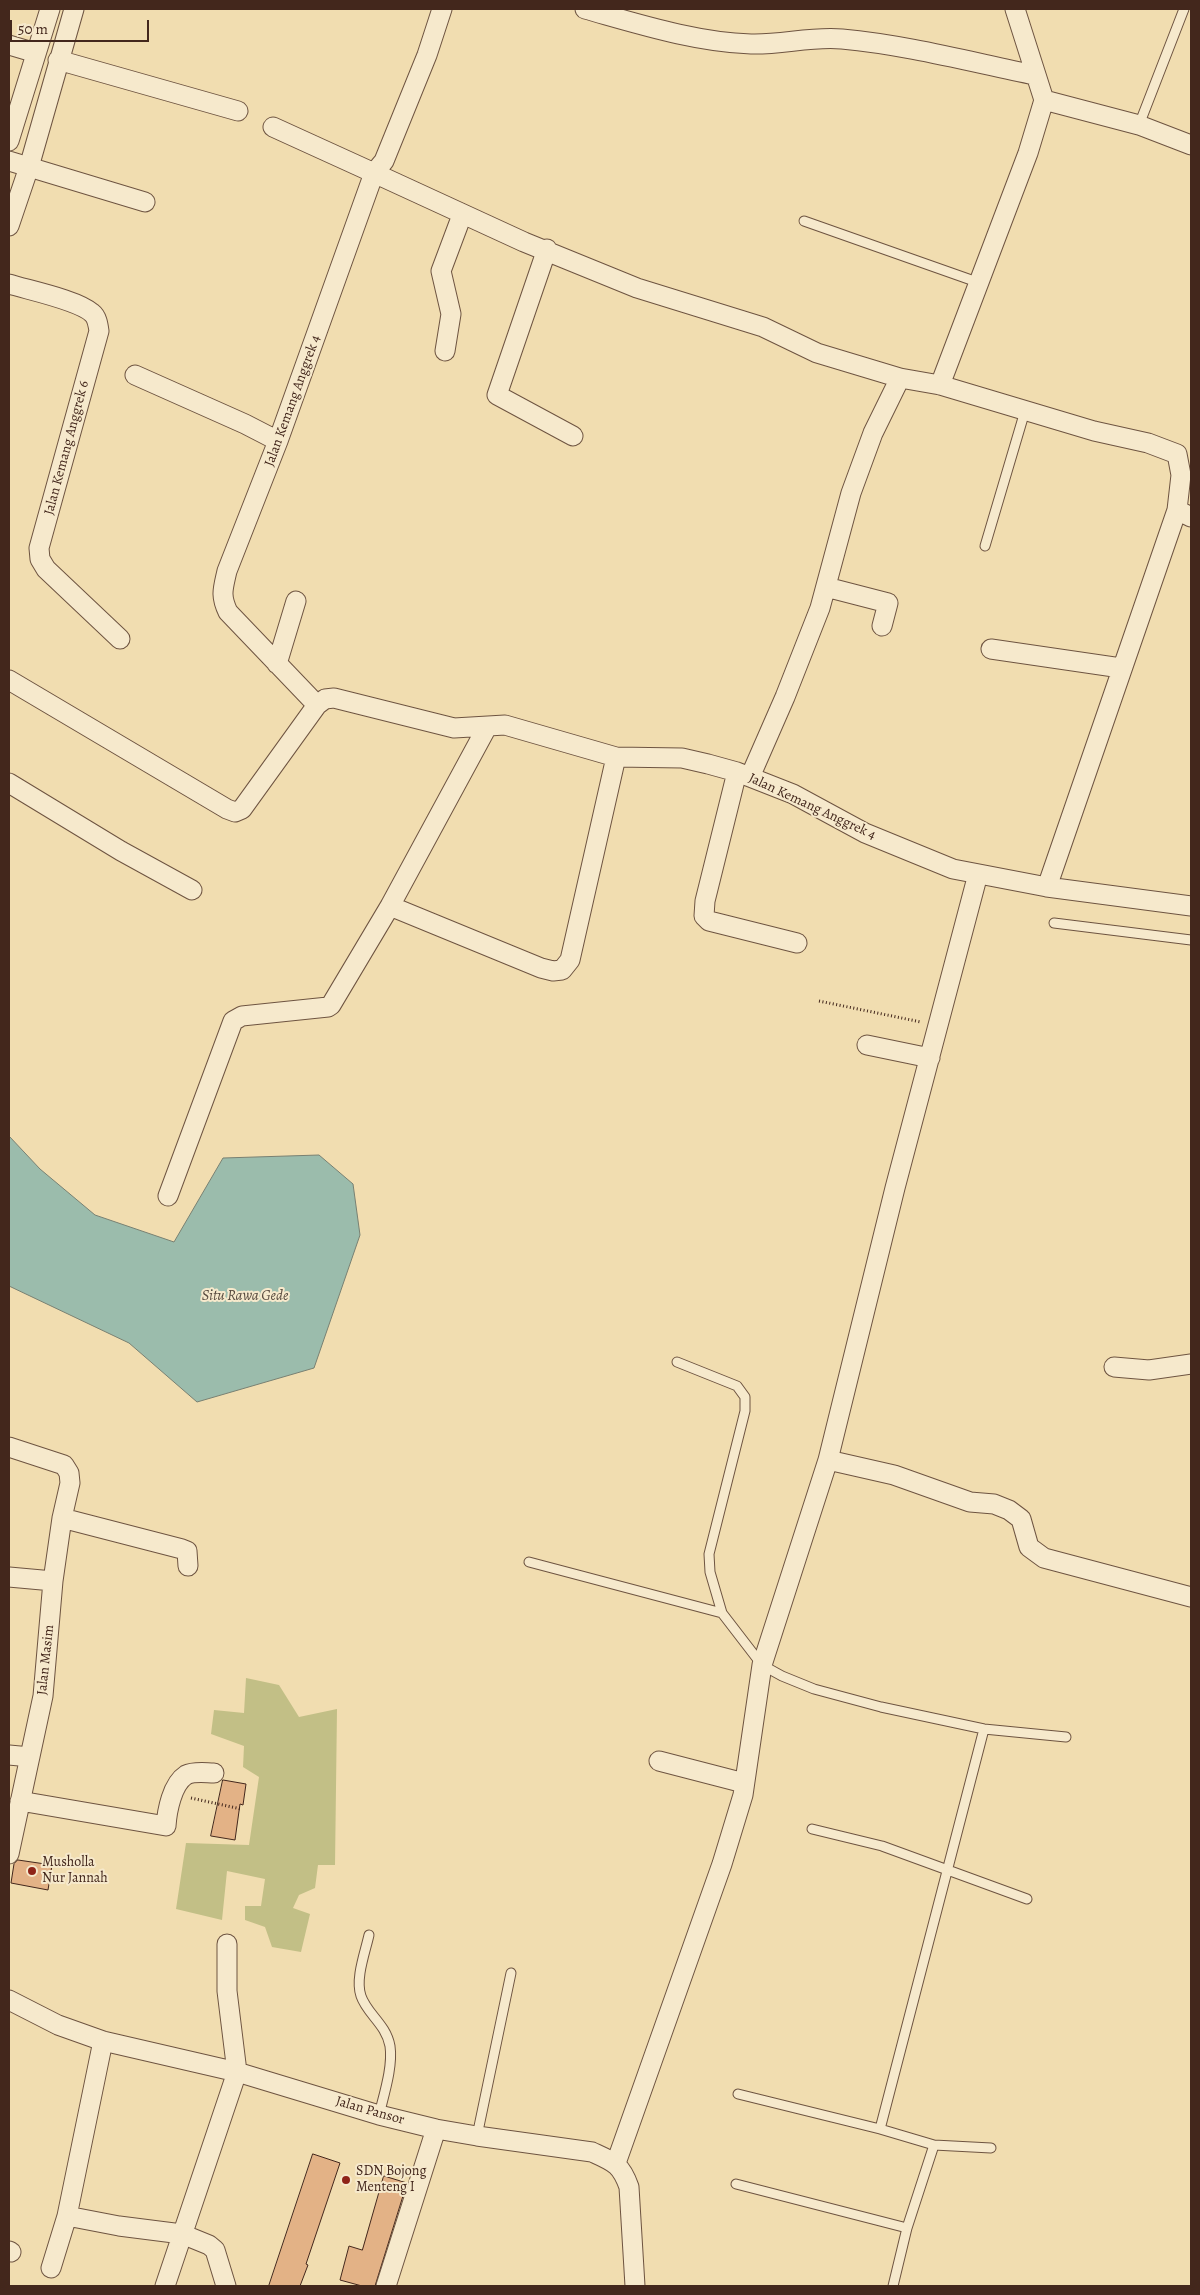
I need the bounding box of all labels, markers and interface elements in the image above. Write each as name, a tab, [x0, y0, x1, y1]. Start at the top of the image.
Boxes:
scale bar	[12, 10, 151, 42]
text: 50 m	[18, 19, 48, 39]
street label: Jalan Kemang Anggrek 4	[261, 333, 325, 469]
street label: Jalan Kemang Anggrek 6	[41, 379, 93, 517]
street label: Jalan Kemang Anggrek 4	[746, 770, 878, 844]
water label: Situ Rawa Gede	[202, 1287, 288, 1305]
street label: Jalan Masim	[34, 1624, 58, 1696]
place label: Musholla Nur Jannah	[42, 1855, 108, 1888]
marker: Musholla Nur Jannah	[26, 1865, 38, 1877]
street label: Jalan Pansor	[334, 2093, 406, 2129]
place label: SDN Bojong Menteng I	[356, 2164, 426, 2196]
marker: SDN Bojong Menteng I	[340, 2174, 352, 2186]

